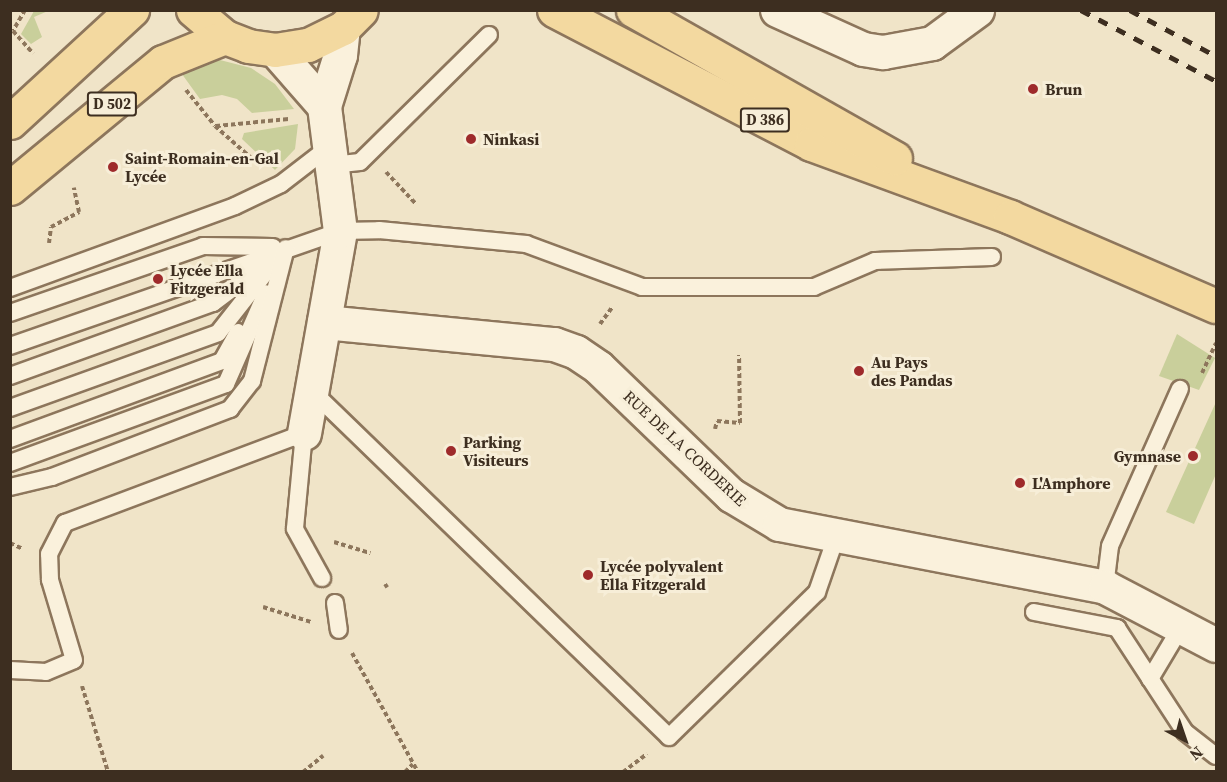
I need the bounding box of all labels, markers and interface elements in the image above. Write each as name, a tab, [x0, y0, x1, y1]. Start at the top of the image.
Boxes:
place label: Brun	[1045, 79, 1082, 99]
marker: Brun	[1026, 82, 1040, 96]
road number: D 502	[86, 92, 138, 116]
road number: D 386	[740, 108, 790, 132]
place label: Ninkasi	[483, 129, 539, 149]
marker: Ninkasi	[464, 132, 478, 146]
place label: Saint-Romain-en-Gal Lycée	[125, 148, 279, 186]
marker: Saint-Romain-en-Gal Lycée	[106, 160, 120, 174]
place label: Lycée Ella Fitzgerald	[170, 260, 244, 298]
marker: Lycée Ella Fitzgerald	[151, 272, 165, 286]
place label: Au Pays des Pandas	[871, 352, 953, 390]
marker: Au Pays des Pandas	[852, 364, 866, 378]
street label: RUE DE LA CORDERIE	[620, 386, 750, 510]
place label: Parking Visiteurs	[463, 432, 529, 470]
marker: Parking Visiteurs	[444, 444, 458, 458]
place label: Gymnase	[1114, 446, 1181, 466]
marker: Gymnase	[1186, 449, 1200, 463]
place label: L'Amphore	[1032, 473, 1111, 493]
marker: L'Amphore	[1013, 476, 1027, 490]
place label: Lycée polyvalent Ella Fitzgerald	[600, 556, 723, 594]
marker: Lycée polyvalent Ella Fitzgerald	[581, 568, 595, 582]
north arrow	[1155, 710, 1215, 770]
text: N	[1185, 742, 1208, 766]

